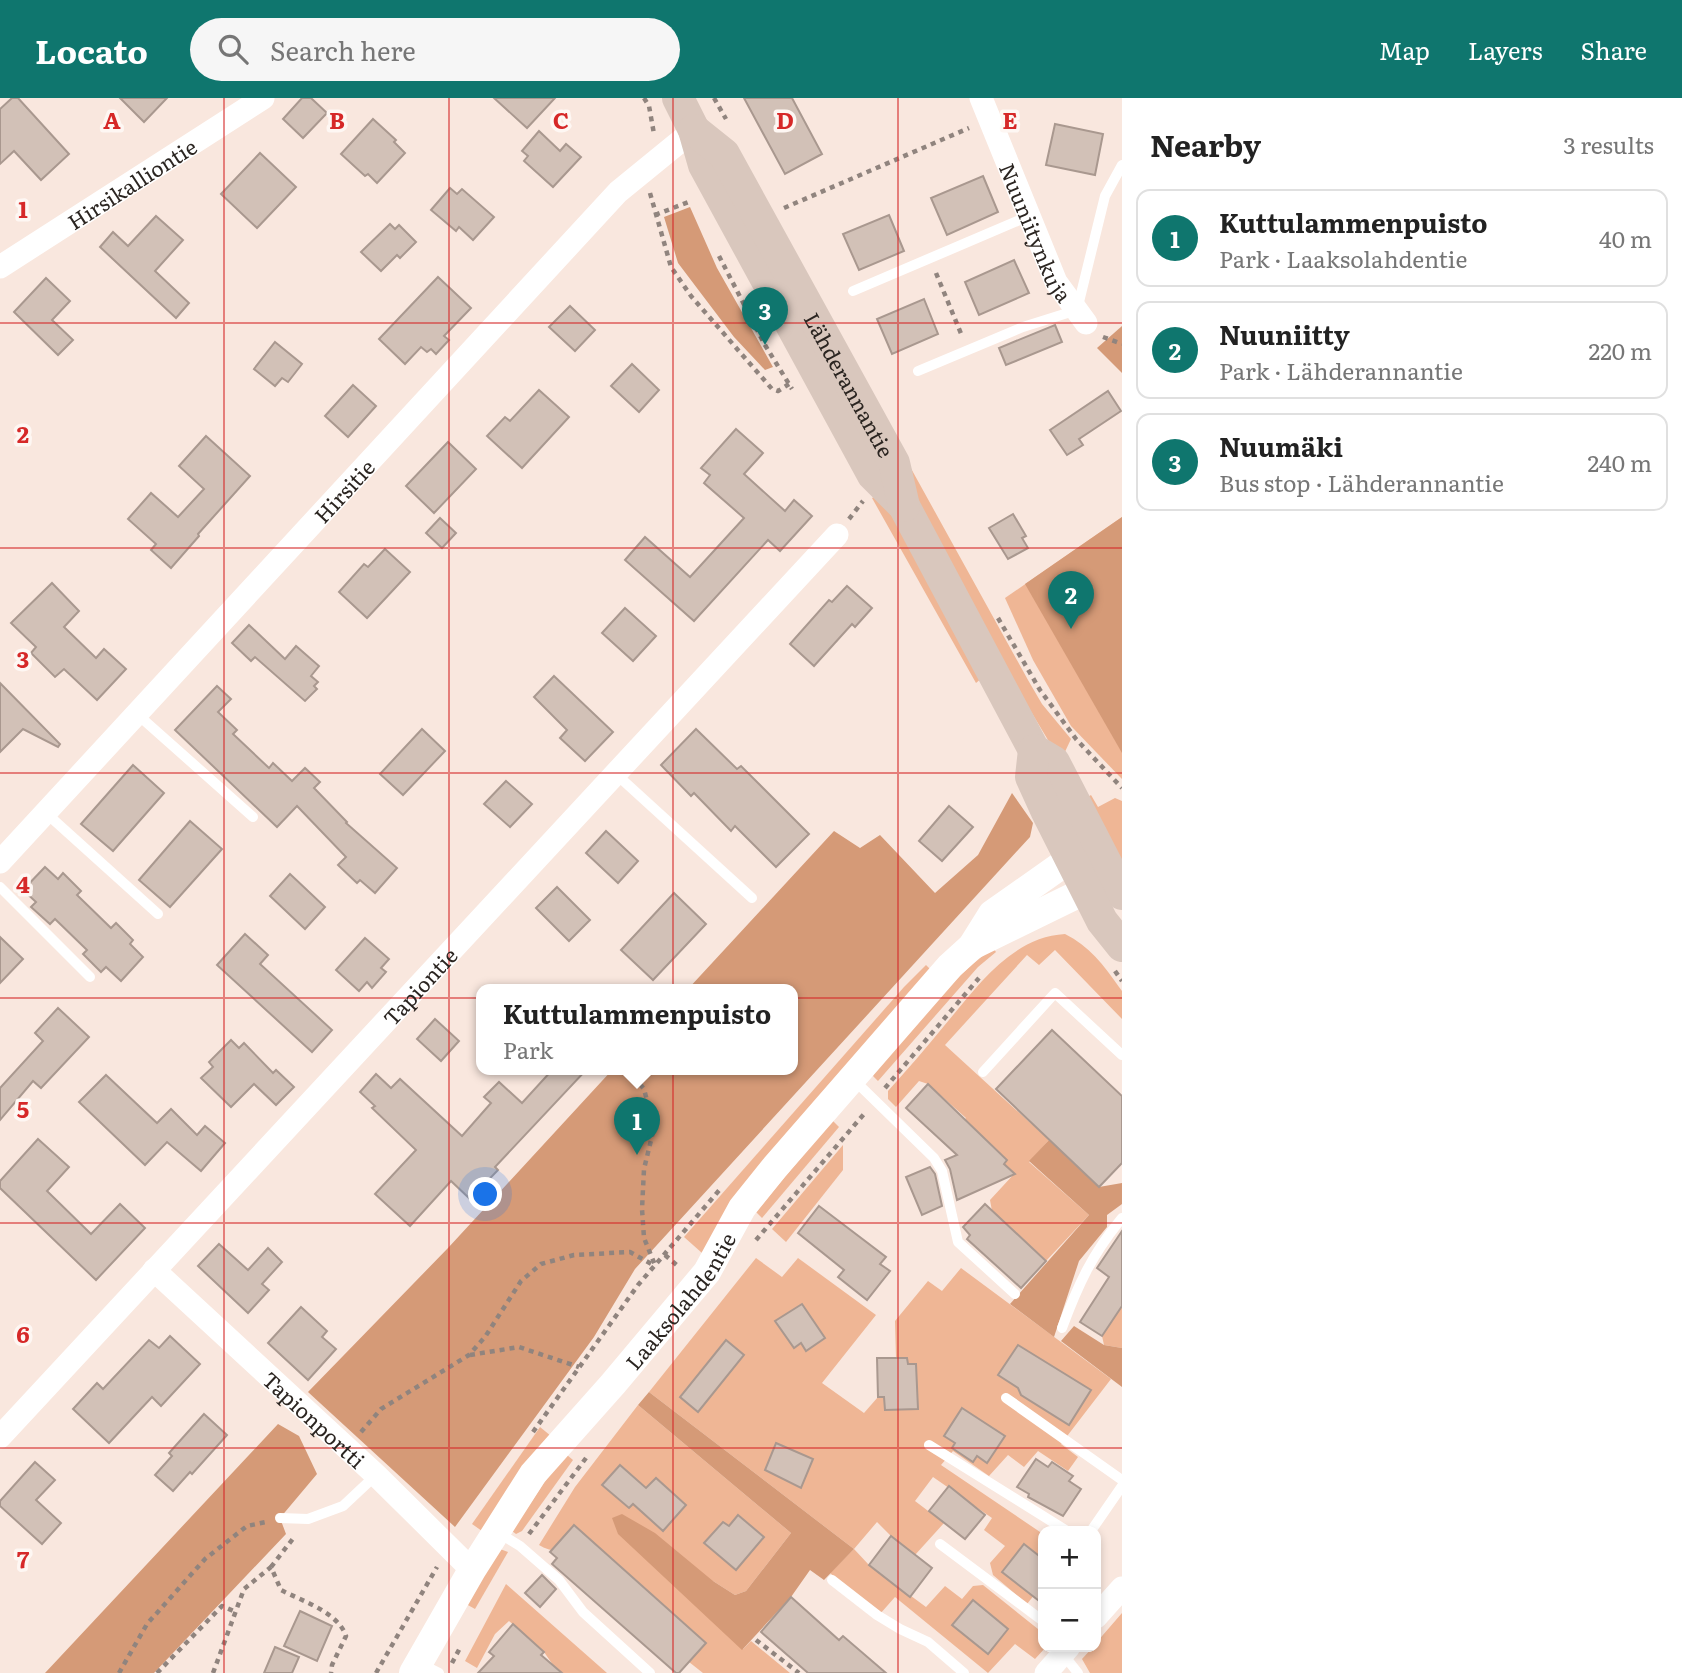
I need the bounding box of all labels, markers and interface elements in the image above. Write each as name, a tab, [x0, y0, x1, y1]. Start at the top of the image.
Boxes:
search box	[190, 18, 680, 81]
text: Locato	[35, 25, 148, 74]
icon: search	[214, 30, 252, 68]
text: Search here	[270, 30, 416, 69]
text: Map	[1379, 32, 1430, 67]
text: Layers	[1468, 32, 1542, 67]
text: Share	[1580, 32, 1647, 67]
text: A	[103, 102, 121, 136]
text: B	[329, 102, 345, 136]
text: C	[553, 102, 569, 136]
text: D	[776, 102, 794, 136]
text: E	[1002, 102, 1018, 136]
text: Nearby	[1150, 122, 1261, 166]
text: 3 results	[1563, 127, 1654, 161]
street label: Hirsikalliontie	[61, 130, 202, 236]
street label: Nuuniitynkuja	[993, 158, 1081, 308]
text: 1	[18, 191, 28, 225]
text: Kuttulammenpuisto	[1219, 202, 1487, 241]
text: 1	[1170, 221, 1180, 255]
text: 40 m	[1599, 221, 1652, 255]
text: Park · Laaksolahdentie	[1219, 241, 1467, 275]
pin: 3	[742, 287, 788, 345]
street label: Lähderannantie	[798, 306, 903, 462]
text: Nuuniitty	[1219, 314, 1350, 353]
text: 2	[1169, 333, 1181, 367]
text: 220 m	[1588, 333, 1652, 367]
text: Park · Lähderannantie	[1219, 353, 1463, 387]
text: 2	[17, 416, 29, 450]
text: Nuumäki	[1219, 426, 1343, 465]
text: 3	[1169, 445, 1181, 479]
text: 240 m	[1587, 445, 1652, 479]
street label: Hirsitie	[306, 451, 381, 529]
text: Bus stop · Lähderannantie	[1219, 465, 1504, 499]
pin: 2	[1048, 571, 1094, 629]
text: 3	[17, 641, 29, 675]
text: 4	[16, 866, 30, 900]
street label: Tapiontie	[375, 939, 463, 1032]
popup	[476, 984, 798, 1075]
text: Kuttulammenpuisto	[503, 993, 771, 1032]
text: Park	[503, 1032, 553, 1066]
text: 5	[17, 1091, 29, 1125]
pin: 1	[614, 1097, 660, 1155]
your location	[468, 1177, 502, 1211]
street label: Laaksolahdentie	[617, 1226, 742, 1375]
text: 6	[16, 1316, 30, 1350]
street label: Tapionportti	[257, 1363, 373, 1474]
map controls	[1038, 1526, 1101, 1652]
button: +	[1038, 1526, 1101, 1589]
text: 7	[17, 1541, 30, 1575]
button: −	[1038, 1589, 1101, 1652]

